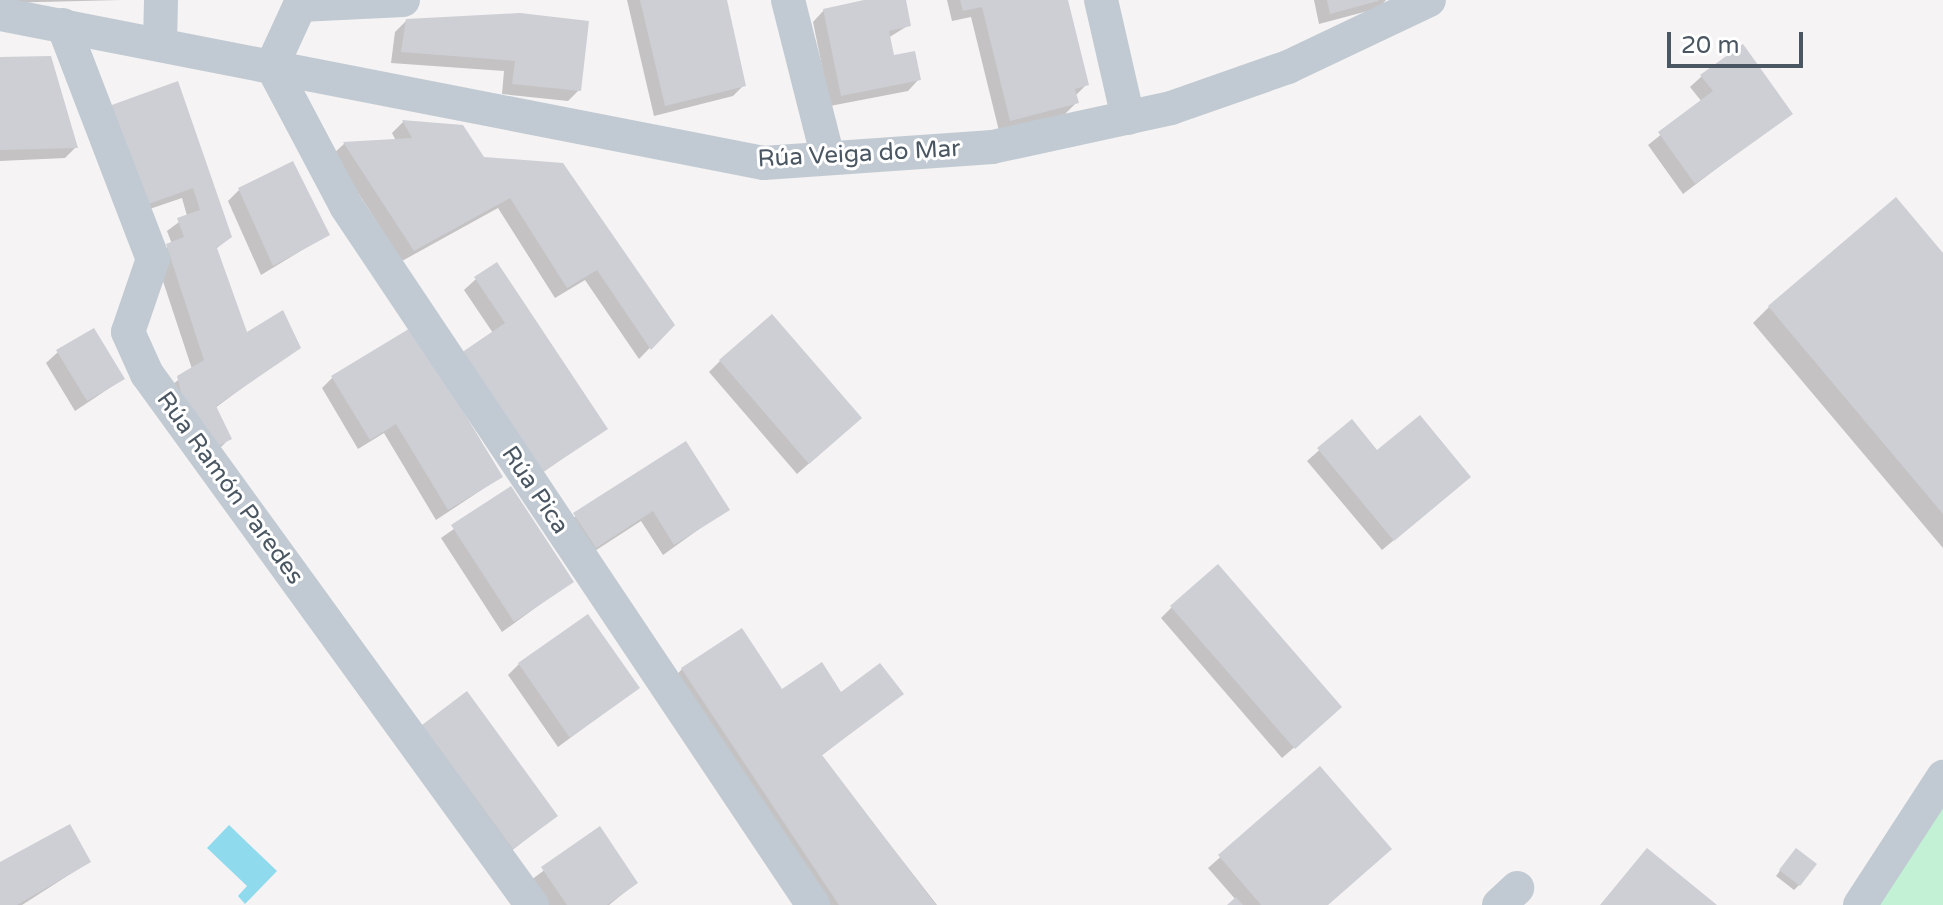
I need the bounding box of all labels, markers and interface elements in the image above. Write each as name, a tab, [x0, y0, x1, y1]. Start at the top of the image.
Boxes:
scale bar	[1671, 16, 1807, 66]
text: 20 m	[1681, 31, 1739, 60]
street label: Rúa Veiga do Mar	[757, 134, 961, 174]
street label: Rúa Ramón Paredes	[150, 386, 310, 590]
street label: Rúa Pica	[495, 441, 575, 539]

